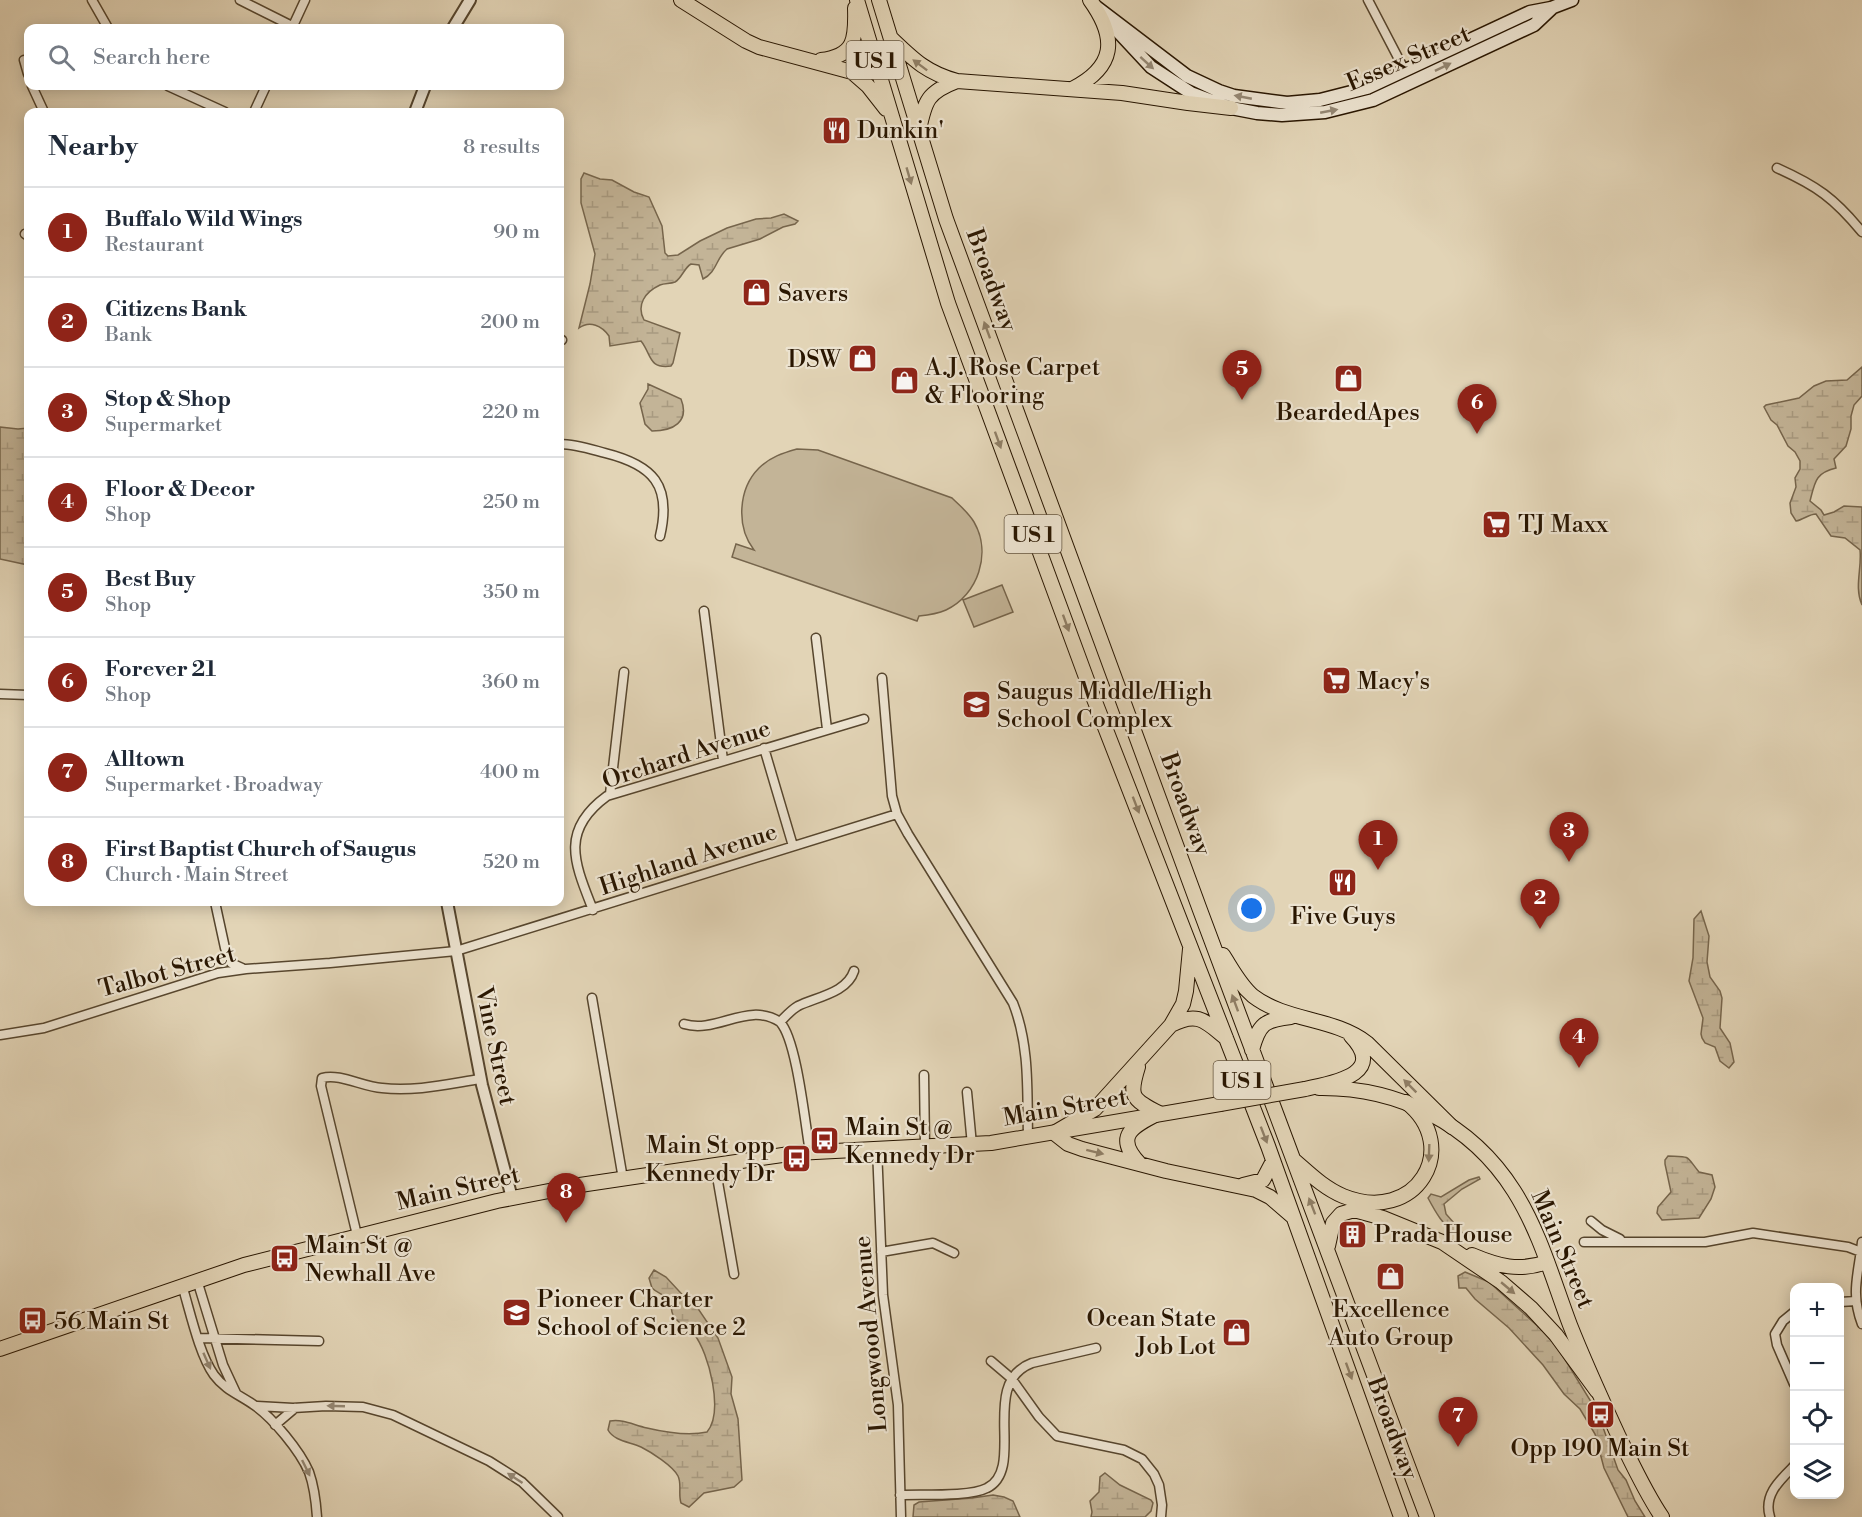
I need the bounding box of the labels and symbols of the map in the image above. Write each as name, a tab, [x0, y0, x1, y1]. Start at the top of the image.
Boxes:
street label: Essex Street	[1342, 19, 1475, 98]
road number: US 1	[846, 41, 904, 79]
one-way arrow	[1139, 56, 1154, 69]
one-way arrow	[913, 59, 928, 71]
one-way arrow	[1434, 63, 1452, 73]
one-way arrow	[1234, 92, 1253, 101]
one-way arrow	[1320, 106, 1339, 115]
restaurant icon: Dunkin'	[820, 114, 852, 146]
place label: Dunkin'	[857, 116, 944, 146]
one-way arrow	[905, 167, 914, 185]
street label: Broadway	[958, 224, 1024, 336]
shop icon: Savers	[741, 277, 773, 309]
place label: Savers	[778, 279, 848, 309]
one-way arrow	[981, 321, 991, 339]
shop icon: DSW	[846, 343, 878, 375]
place label: DSW	[787, 345, 842, 375]
pin: 5	[1222, 350, 1262, 400]
place label: A.J. Rose Carpet & Flooring	[924, 353, 1101, 411]
shop icon: BeardedApes	[1332, 363, 1364, 395]
shop icon: A.J. Rose Carpet & Flooring	[888, 365, 920, 397]
pin: 6	[1458, 384, 1496, 434]
place label: BeardedApes	[1275, 398, 1420, 428]
one-way arrow	[994, 431, 1004, 449]
supermarket icon: TJ Maxx	[1481, 508, 1513, 540]
place label: TJ Maxx	[1518, 510, 1609, 540]
road number: US 1	[1004, 515, 1062, 553]
one-way arrow	[1062, 614, 1072, 632]
supermarket icon: Macy's	[1320, 665, 1352, 697]
place label: Macy's	[1357, 667, 1430, 697]
place label: Saugus Middle/High School Complex	[997, 677, 1212, 735]
school or university icon: Saugus Middle/High School Complex	[960, 689, 992, 721]
street label: Orchard Avenue	[598, 714, 774, 796]
street label: Broadway	[1152, 748, 1218, 860]
one-way arrow	[1132, 796, 1141, 814]
pin: 3	[1550, 812, 1588, 862]
street label: Highland Avenue	[596, 817, 781, 903]
pin: 1	[1358, 820, 1398, 870]
restaurant icon: Five Guys	[1327, 867, 1359, 899]
pin: 2	[1520, 880, 1560, 929]
your location	[1237, 894, 1266, 923]
place label: Five Guys	[1290, 902, 1396, 932]
street label: Talbot Street	[96, 939, 239, 1005]
street label: Vine Street	[468, 983, 522, 1109]
one-way arrow	[1230, 994, 1240, 1012]
pin: 4	[1560, 1018, 1598, 1068]
road number: US 1	[1214, 1061, 1270, 1099]
one-way arrow	[1403, 1080, 1417, 1094]
street label: Main Street	[1001, 1082, 1130, 1134]
place label: Main St @ Kennedy Dr	[845, 1113, 975, 1171]
bus stop icon: Main St @ Kennedy Dr	[808, 1125, 840, 1157]
one-way arrow	[1259, 1126, 1269, 1144]
place label: Main St opp Kennedy Dr	[645, 1131, 775, 1189]
bus stop icon: Main St opp Kennedy Dr	[780, 1143, 812, 1175]
one-way arrow	[1425, 1143, 1434, 1162]
one-way arrow	[1086, 1148, 1105, 1158]
street label: Main Street	[394, 1160, 523, 1218]
pin: 8	[546, 1174, 586, 1223]
street label: Main Street	[1524, 1186, 1601, 1314]
one-way arrow	[1306, 1197, 1316, 1215]
building icon: Prada House	[1337, 1218, 1369, 1250]
place label: Prada House	[1374, 1220, 1513, 1250]
place label: Main St @ Newhall Ave	[305, 1231, 436, 1289]
street label: Longwood Avenue	[847, 1234, 895, 1433]
bus stop icon: Main St @ Newhall Ave	[268, 1243, 300, 1275]
shop icon: Excellence Auto Group	[1375, 1260, 1407, 1292]
one-way arrow	[1500, 1281, 1515, 1294]
place label: Pioneer Charter School of Science 2	[537, 1285, 746, 1343]
place label: Excellence Auto Group	[1327, 1295, 1454, 1353]
school or university icon: Pioneer Charter School of Science 2	[500, 1297, 532, 1329]
place label: Ocean State Job Lot	[1086, 1304, 1216, 1362]
bus stop icon: 56 Main St	[17, 1305, 49, 1337]
place label: 56 Main St	[54, 1307, 170, 1337]
shop icon: Ocean State Job Lot	[1221, 1316, 1253, 1348]
one-way arrow	[202, 1352, 212, 1370]
one-way arrow	[1344, 1362, 1354, 1380]
street label: Broadway	[1359, 1372, 1425, 1484]
pin: 7	[1438, 1398, 1478, 1447]
bus stop icon: Opp 190 Main St	[1584, 1399, 1616, 1431]
one-way arrow	[327, 1402, 346, 1411]
place label: Opp 190 Main St	[1510, 1434, 1690, 1464]
one-way arrow	[301, 1460, 310, 1477]
one-way arrow	[507, 1472, 523, 1483]

